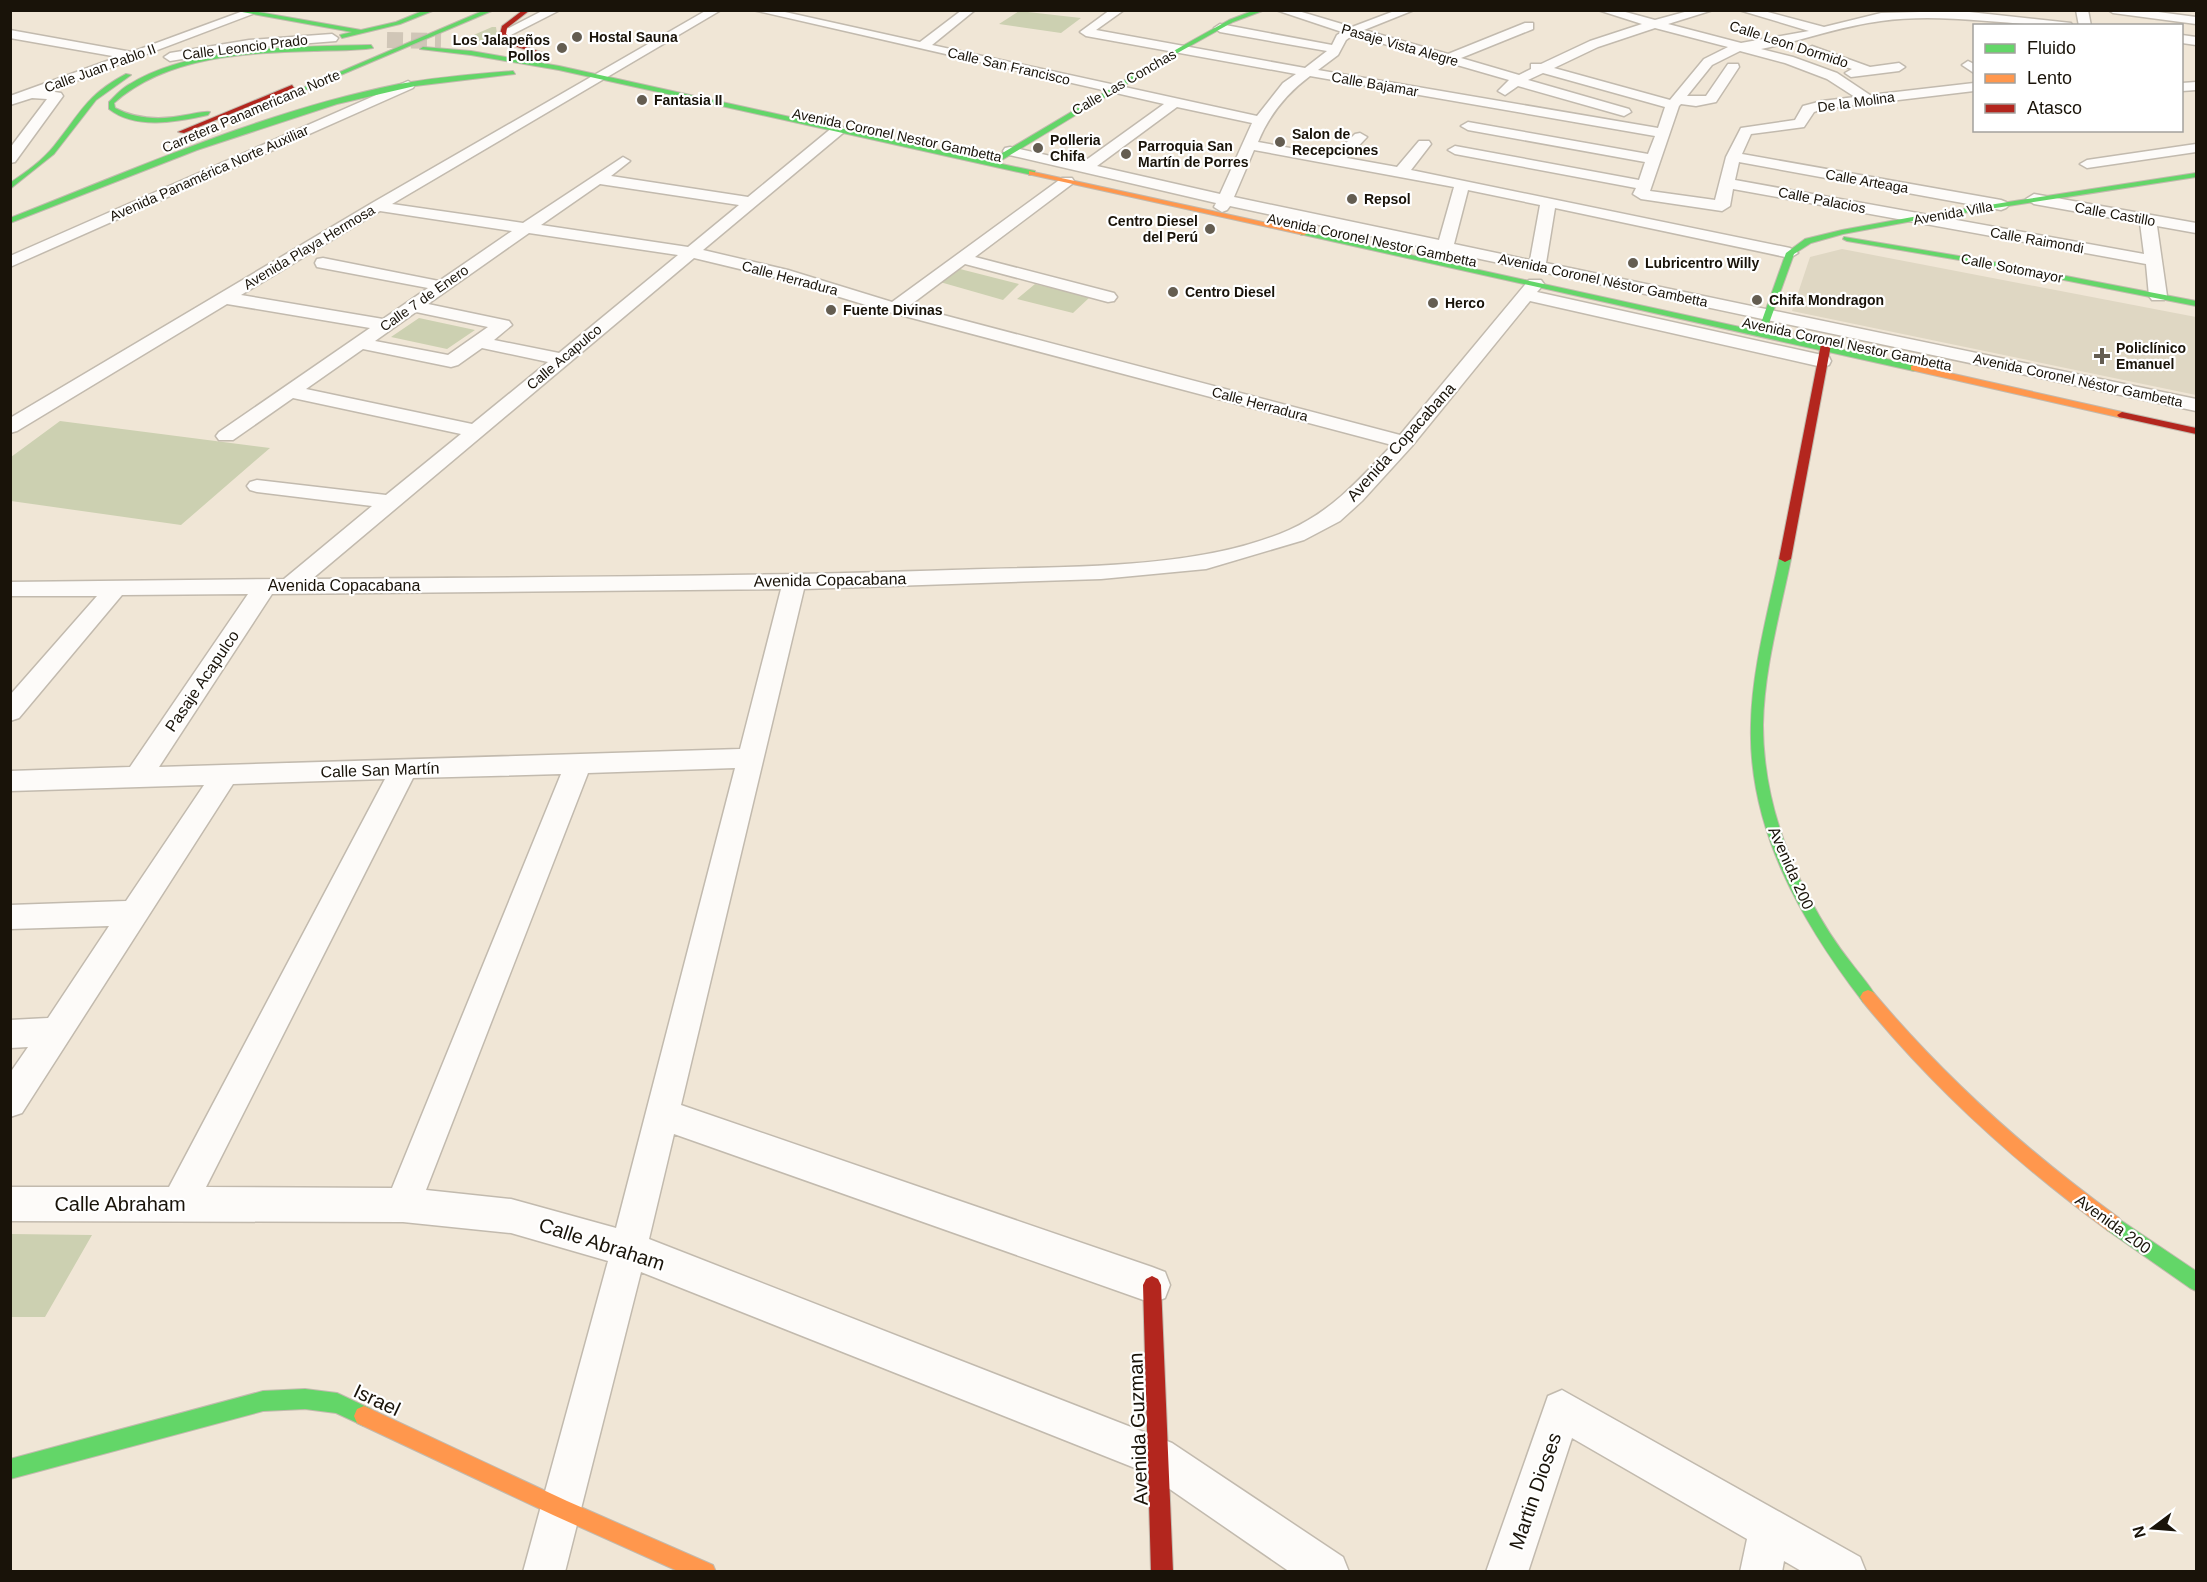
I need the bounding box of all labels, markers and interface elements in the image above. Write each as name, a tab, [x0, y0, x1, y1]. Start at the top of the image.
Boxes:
street label: Calle Leon Dormido	[1728, 17, 1851, 71]
street label: Pasaje Vista Alegre	[1340, 21, 1461, 69]
legend	[1973, 24, 2183, 132]
place label: Hostal Sauna	[589, 29, 678, 45]
marker: Hostal Sauna	[570, 30, 584, 44]
street label: Calle Leoncio Prado	[181, 31, 309, 63]
place label: Los Jalapeños Pollos	[453, 32, 550, 64]
text: Fluido	[2027, 38, 2076, 58]
street label: Calle Juan Pablo II	[42, 40, 158, 96]
marker: Los Jalapeños Pollos	[555, 41, 569, 55]
street label: Calle San Francisco	[946, 44, 1072, 88]
street label: Calle Las Conchas	[1069, 46, 1179, 118]
street label: Carretera Panamericana Norte	[160, 66, 342, 156]
street label: Calle Bajamar	[1330, 68, 1420, 100]
text: Lento	[2027, 68, 2072, 88]
street label: De la Molina	[1816, 89, 1896, 115]
place label: Fantasia II	[654, 92, 722, 108]
marker: Fantasia II	[635, 93, 649, 107]
text: Atasco	[2027, 98, 2082, 118]
street label: Avenida Coronel Nestor Gambetta	[791, 105, 1003, 165]
street label: Avenida Panamérica Norte Auxiliar	[107, 122, 311, 224]
place label: Salon de Recepciones	[1292, 126, 1379, 158]
place label: Polleria Chifa	[1050, 132, 1101, 164]
marker: Salon de Recepciones	[1273, 135, 1287, 149]
place label: Parroquia San Martín de Porres	[1138, 138, 1249, 170]
marker: Polleria Chifa	[1031, 141, 1045, 155]
marker: Parroquia San Martín de Porres	[1119, 147, 1133, 161]
street label: Calle Arteaga	[1824, 166, 1910, 196]
street label: Calle Palacios	[1777, 184, 1867, 216]
place label: Repsol	[1364, 191, 1411, 207]
marker: Repsol	[1345, 192, 1359, 206]
street label: Avenida Villa	[1912, 198, 1994, 228]
street label: Calle Castillo	[2073, 199, 2157, 229]
street label: Avenida Playa Hermosa	[241, 201, 378, 292]
street label: Avenida Coronel Nestor Gambetta	[1266, 210, 1478, 270]
place label: Centro Diesel del Perú	[1108, 213, 1198, 245]
marker: Centro Diesel del Perú	[1203, 222, 1217, 236]
street label: Calle Raimondi	[1989, 224, 2085, 256]
street label: Avenida Coronel Néstor Gambetta	[1497, 250, 1709, 310]
street label: Calle Sotomayor	[1960, 250, 2065, 286]
place label: Lubricentro Willy	[1645, 255, 1759, 271]
marker: Lubricentro Willy	[1626, 256, 1640, 270]
street label: Calle Herradura	[740, 257, 840, 299]
street label: Calle 7 de Enero	[377, 261, 471, 334]
place label: Centro Diesel	[1185, 284, 1275, 300]
marker: Centro Diesel	[1166, 285, 1180, 299]
place label: Chifa Mondragon	[1769, 292, 1884, 308]
marker: Chifa Mondragon	[1750, 293, 1764, 307]
place label: Herco	[1445, 295, 1485, 311]
marker: Herco	[1426, 296, 1440, 310]
place label: Fuente Divinas	[843, 302, 943, 318]
marker: Fuente Divinas	[824, 303, 838, 317]
street label: Avenida Coronel Nestor Gambetta	[1741, 314, 1953, 374]
street label: Calle Acapulco	[523, 321, 605, 393]
place label: Policlínico Emanuel	[2116, 340, 2186, 372]
marker: Policlínico Emanuel	[2093, 347, 2111, 365]
street label: Avenida Coronel Néstor Gambetta	[1972, 350, 2184, 410]
street label: Avenida Copacabana	[1344, 379, 1458, 504]
street label: Calle Herradura	[1210, 383, 1310, 425]
street label: Avenida Copacabana	[754, 570, 907, 590]
street label: Avenida Copacabana	[268, 577, 420, 594]
street label: Pasaje Acapulco	[162, 627, 242, 735]
street label: Calle San Martín	[320, 759, 440, 781]
street label: Avenida 200	[1765, 824, 1817, 912]
street label: Avenida 200	[2072, 1191, 2154, 1257]
street label: Calle Abraham	[54, 1193, 186, 1215]
street label: Calle Abraham	[536, 1213, 668, 1275]
street label: Avenida Guzman	[1124, 1352, 1152, 1506]
street label: Israel	[350, 1380, 404, 1420]
street label: Martin Dioses	[1505, 1430, 1565, 1552]
north arrow	[2123, 1498, 2183, 1558]
text: N	[2129, 1524, 2149, 1540]

